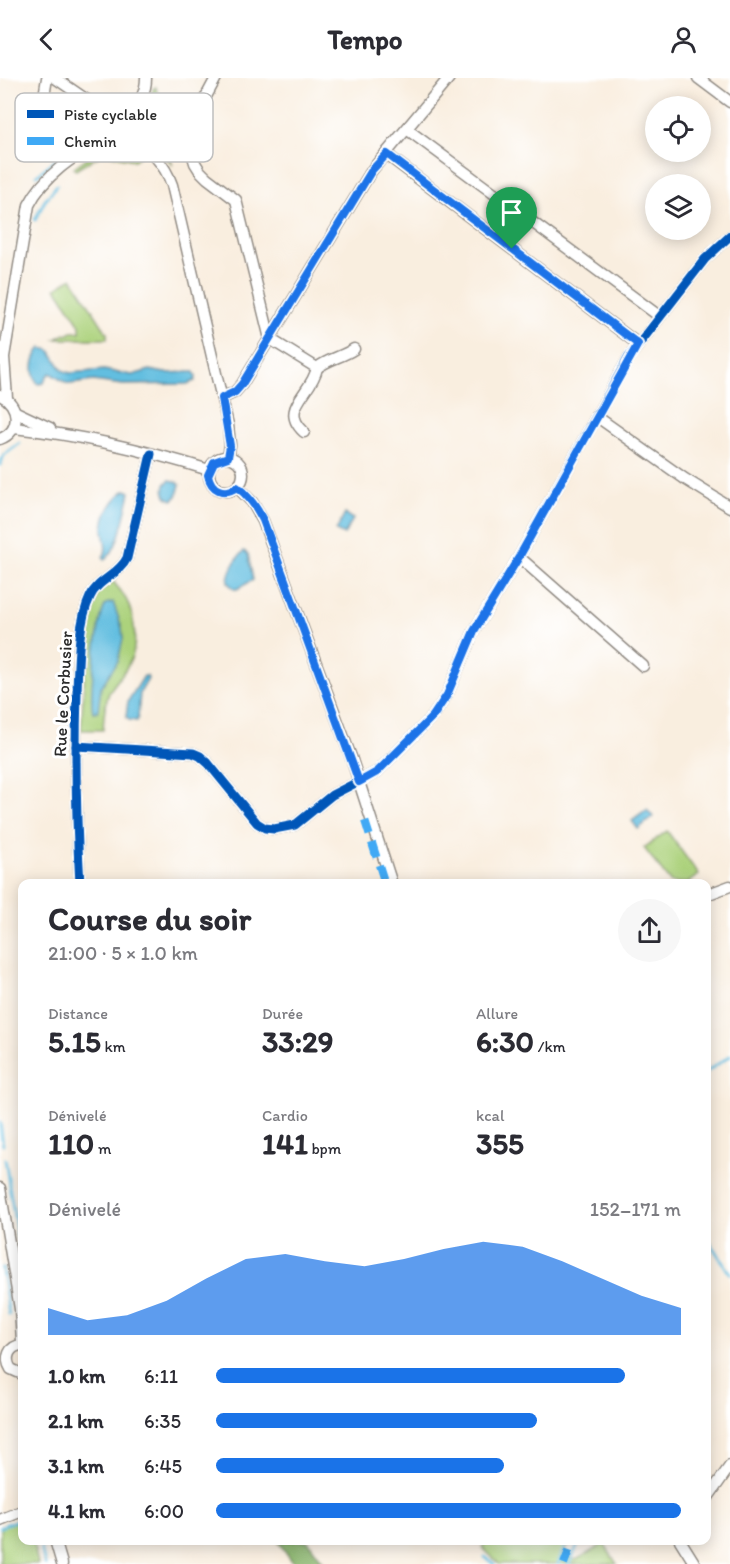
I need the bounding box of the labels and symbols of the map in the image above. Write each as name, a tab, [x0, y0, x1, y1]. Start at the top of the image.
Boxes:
legend	[15, 93, 213, 162]
text: Piste cyclable	[64, 105, 157, 124]
text: Chemin	[64, 132, 117, 151]
pin	[486, 187, 537, 249]
street label: Rue le Corbusier	[49, 630, 77, 758]

